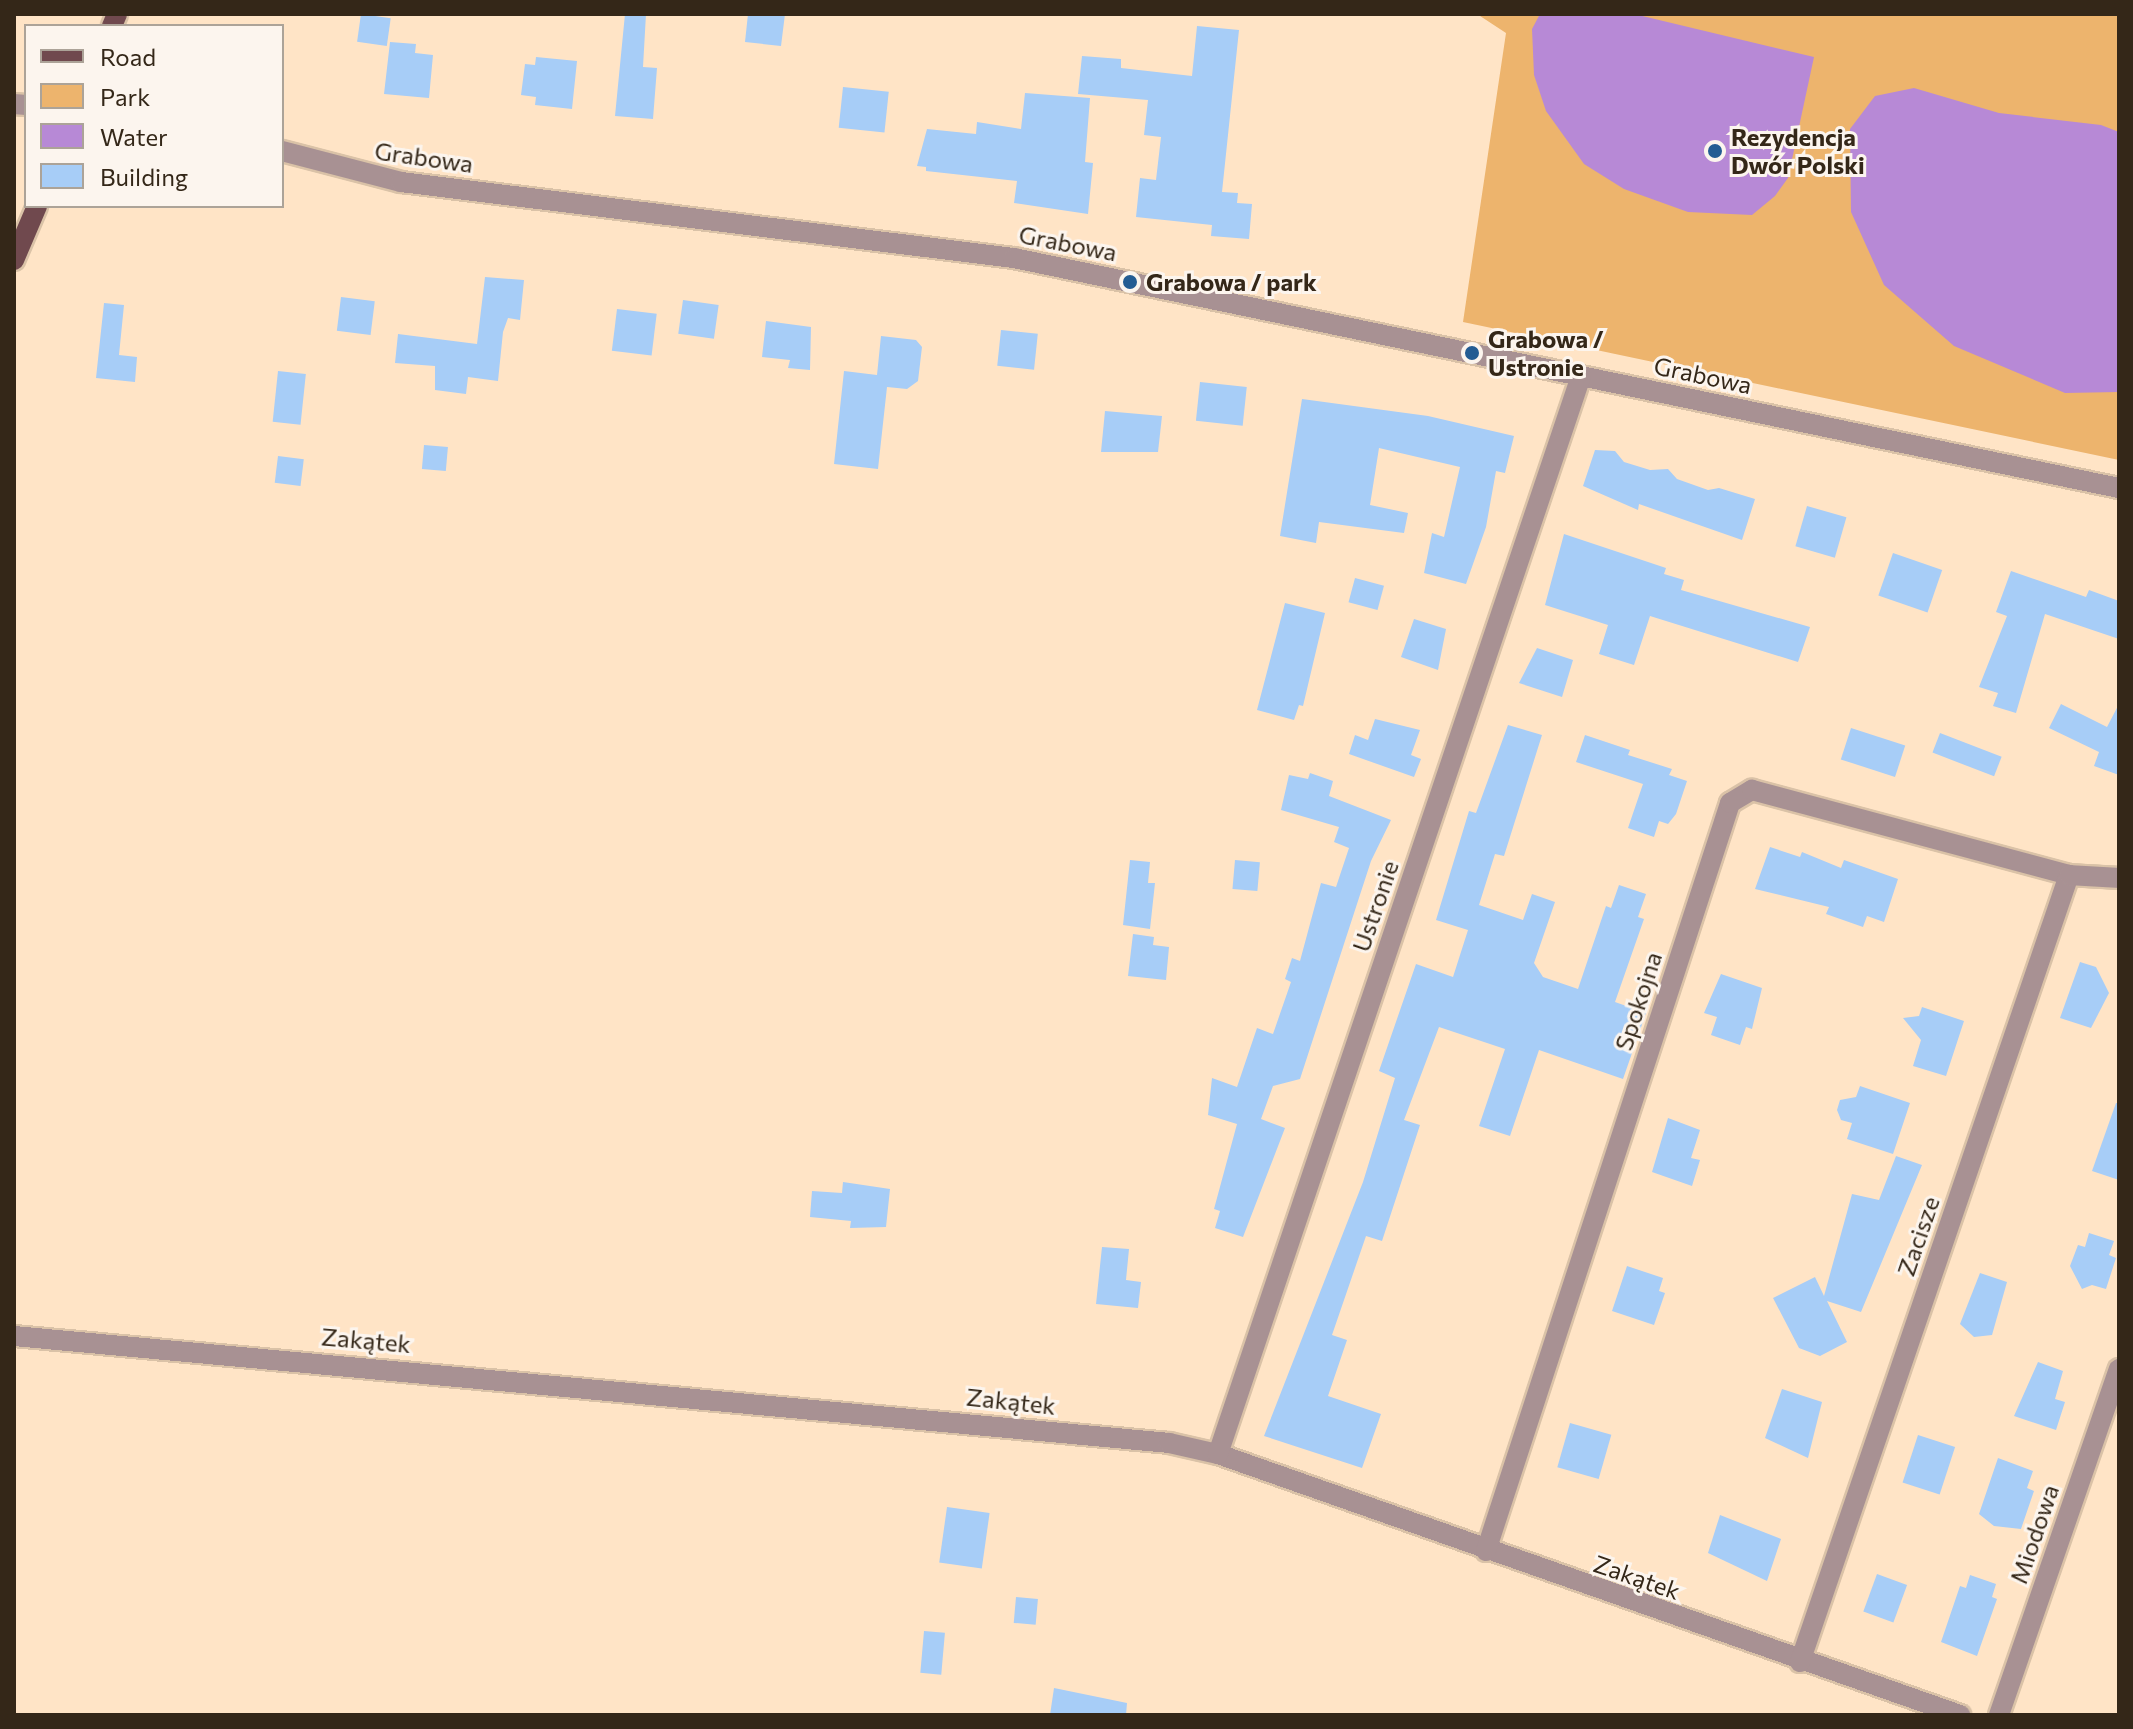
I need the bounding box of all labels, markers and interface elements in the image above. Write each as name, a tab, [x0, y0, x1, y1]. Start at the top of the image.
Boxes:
legend	[24, 24, 284, 208]
text: Road	[100, 42, 156, 71]
text: Park	[100, 82, 150, 111]
text: Water	[100, 122, 168, 151]
place label: Rezydencja Dwór Polski	[1731, 123, 1865, 179]
street label: Grabowa	[373, 136, 475, 178]
marker: Rezydencja Dwór Polski	[1706, 142, 1724, 160]
text: Building	[100, 162, 188, 191]
street label: Grabowa	[1017, 219, 1119, 267]
place label: Grabowa / park	[1146, 268, 1317, 296]
marker: Grabowa / park	[1121, 273, 1139, 291]
place label: Grabowa / Ustronie	[1488, 325, 1604, 381]
marker: Grabowa / Ustronie	[1463, 344, 1481, 362]
street label: Grabowa	[1652, 351, 1754, 399]
street label: Ustronie	[1346, 857, 1404, 955]
street label: Spokojna	[1609, 948, 1667, 1054]
street label: Zacisze	[1891, 1192, 1945, 1280]
street label: Zakątek	[320, 1322, 412, 1358]
street label: Zakątek	[965, 1382, 1057, 1420]
street label: Miodowa	[2004, 1481, 2064, 1587]
street label: Zakątek	[1590, 1549, 1684, 1605]

